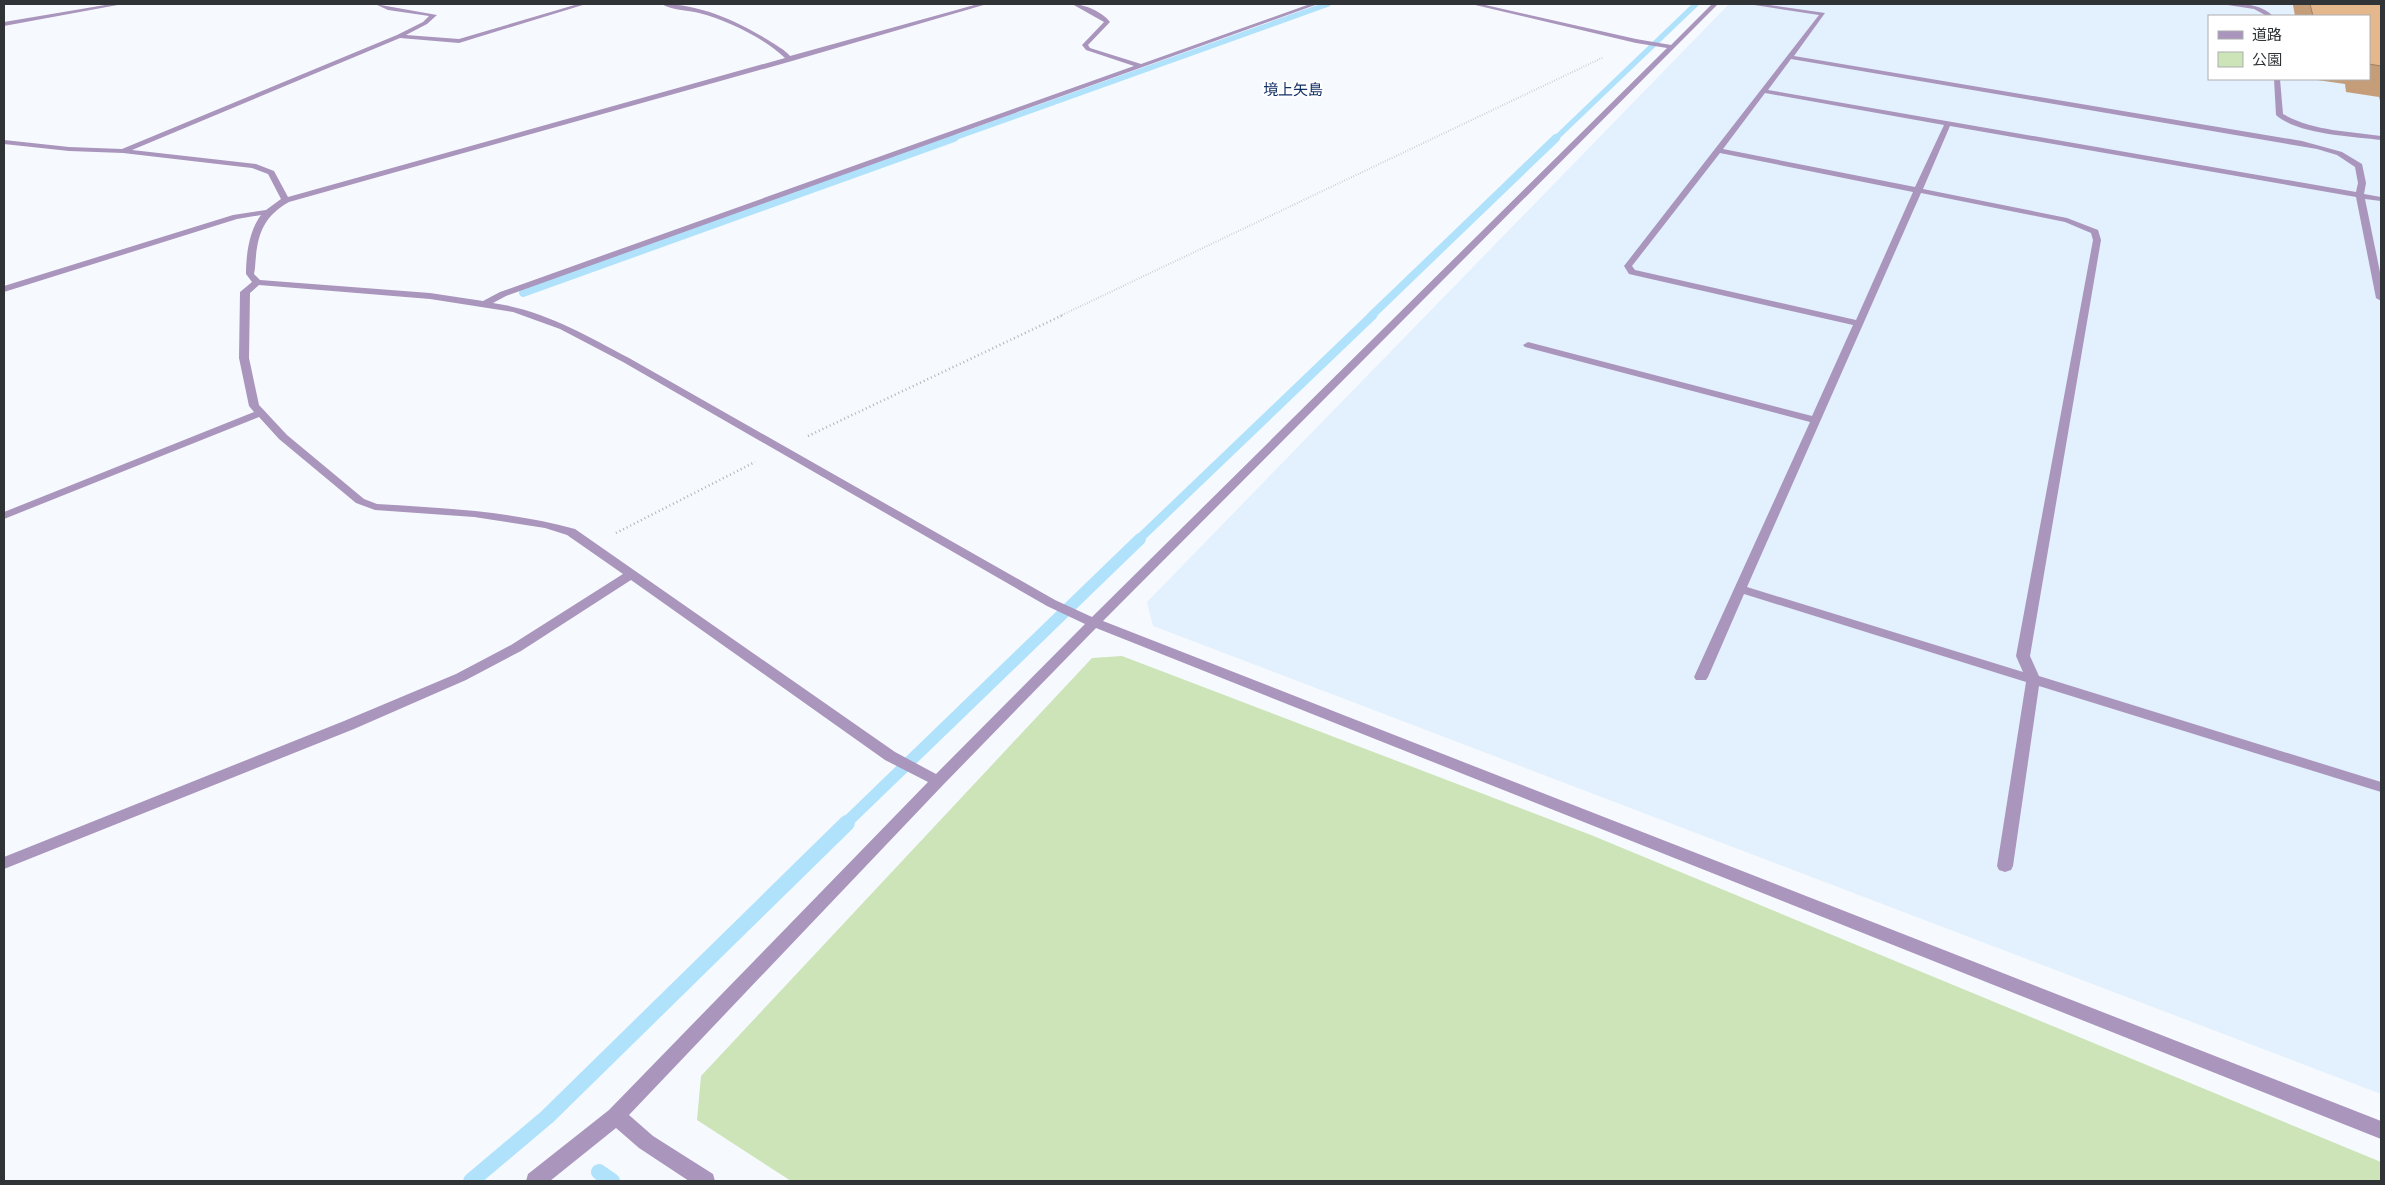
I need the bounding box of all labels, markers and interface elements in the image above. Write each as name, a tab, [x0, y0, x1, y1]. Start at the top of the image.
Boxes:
legend	[2208, 15, 2370, 80]
text: 道路	[2252, 26, 2282, 44]
text: 公園	[2252, 51, 2282, 69]
district label: 境上矢島	[1263, 81, 1323, 99]

